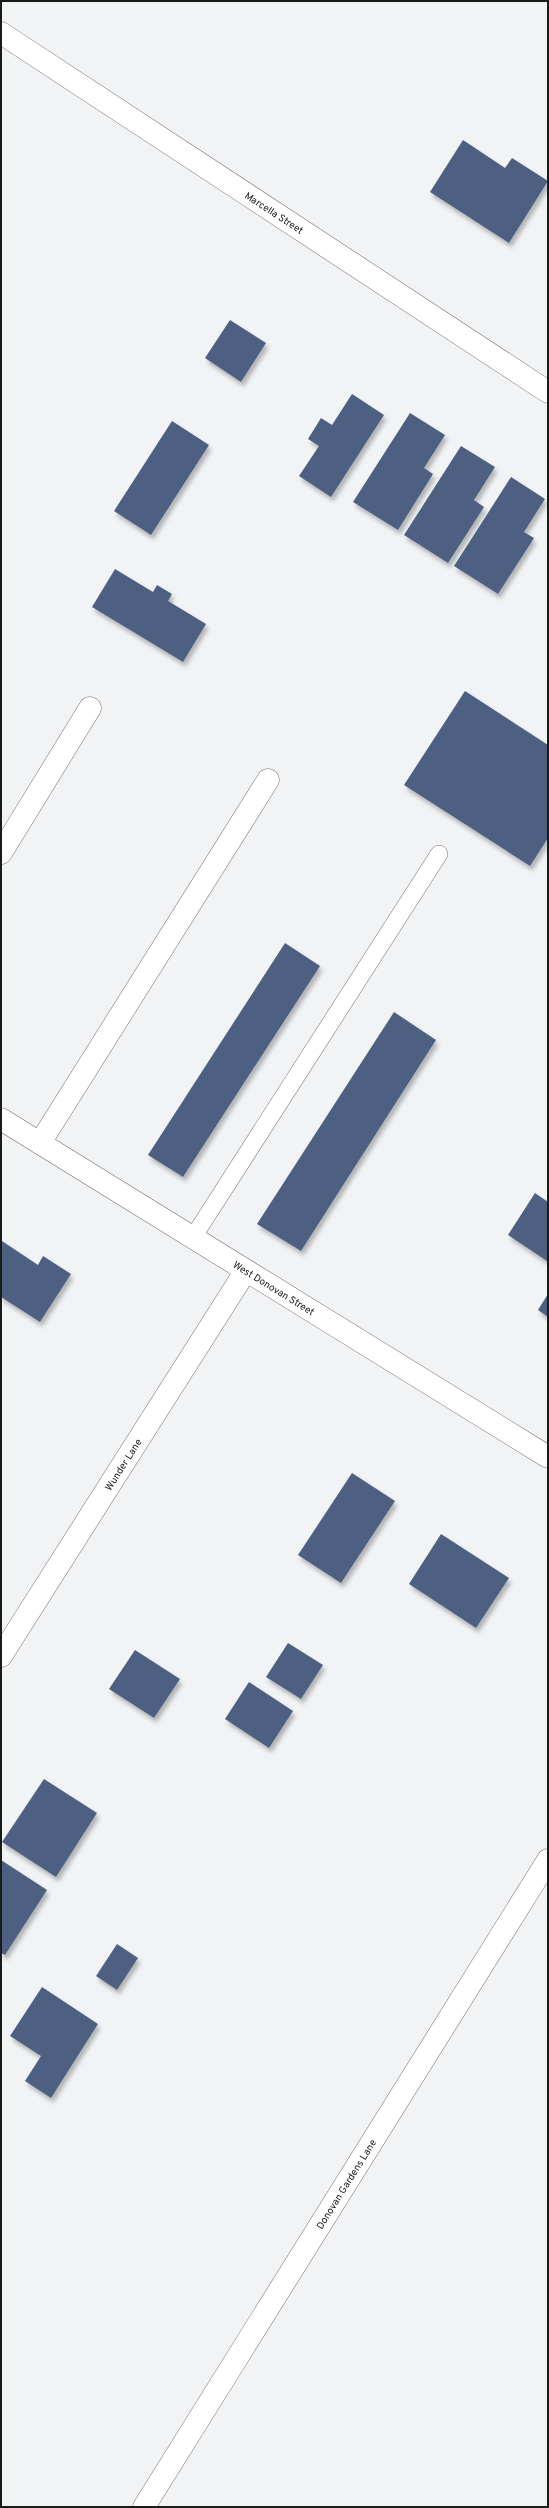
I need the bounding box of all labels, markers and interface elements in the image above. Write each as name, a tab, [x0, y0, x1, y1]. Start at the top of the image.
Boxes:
street label: Marcella Street	[242, 190, 306, 238]
street label: West Donovan Street	[230, 1259, 317, 1319]
street label: Wunder Lane	[103, 1437, 145, 1494]
street label: Donovan Gardens Lane	[314, 2137, 380, 2232]

